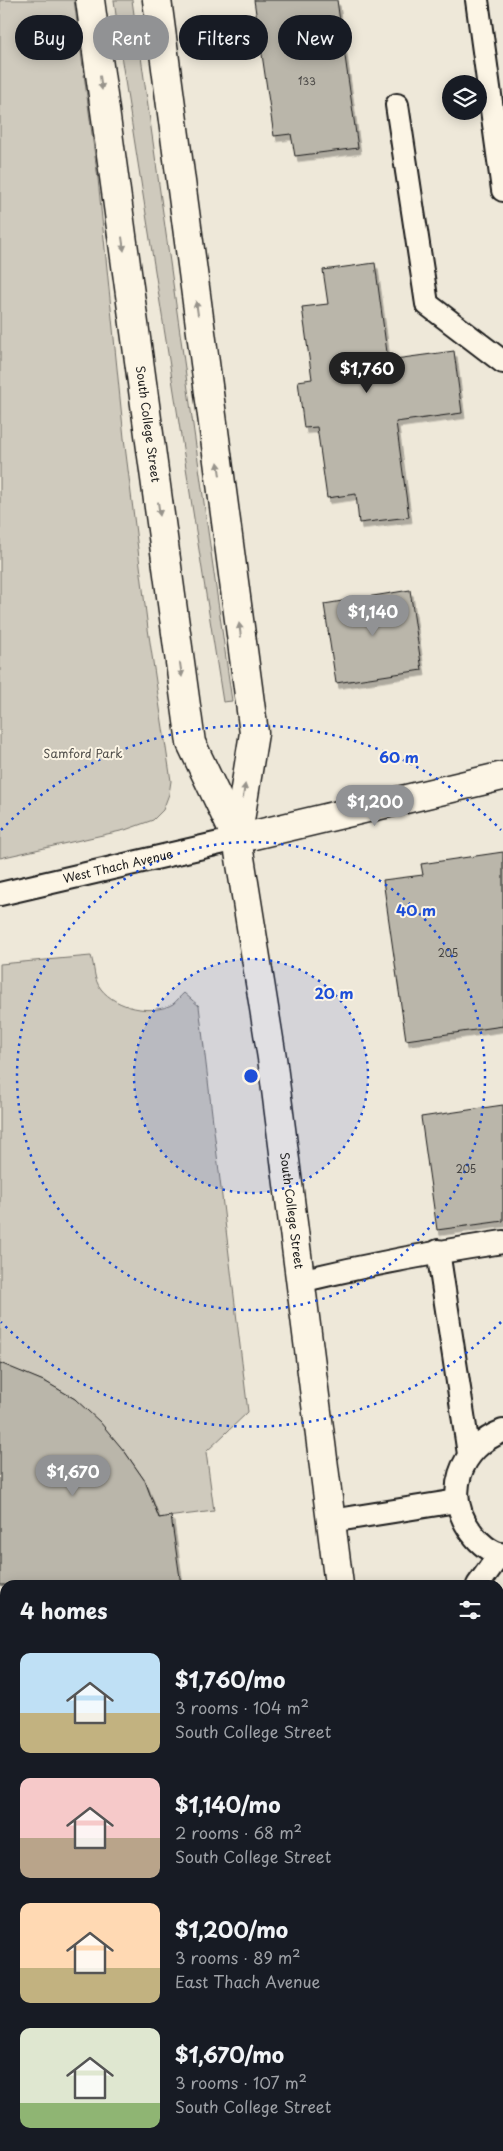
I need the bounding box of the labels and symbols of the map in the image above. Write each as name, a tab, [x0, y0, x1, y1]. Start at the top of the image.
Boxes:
house number: 133	[298, 73, 316, 88]
one-way arrow	[97, 75, 105, 91]
one-way arrow	[119, 236, 127, 252]
one-way arrow	[193, 299, 201, 315]
pin: $1,760	[326, 352, 408, 394]
street label: South College Street	[132, 365, 165, 483]
one-way arrow	[215, 460, 223, 476]
one-way arrow	[155, 501, 163, 517]
pin: $1,140	[332, 594, 414, 637]
one-way arrow	[236, 621, 244, 637]
one-way arrow	[177, 662, 185, 678]
park label: Samford Park	[43, 744, 123, 762]
text: 60 m	[379, 745, 419, 768]
one-way arrow	[241, 782, 249, 798]
pin: $1,200	[334, 784, 416, 827]
street label: West Thach Avenue	[61, 844, 175, 887]
text: 40 m	[396, 898, 436, 921]
house number: 205	[438, 945, 458, 960]
text: 20 m	[315, 981, 353, 1004]
centre of rings	[242, 1067, 260, 1085]
street label: South College Street	[276, 1151, 309, 1270]
house number: 205	[456, 1161, 476, 1176]
pin: $1,670	[32, 1454, 114, 1497]

